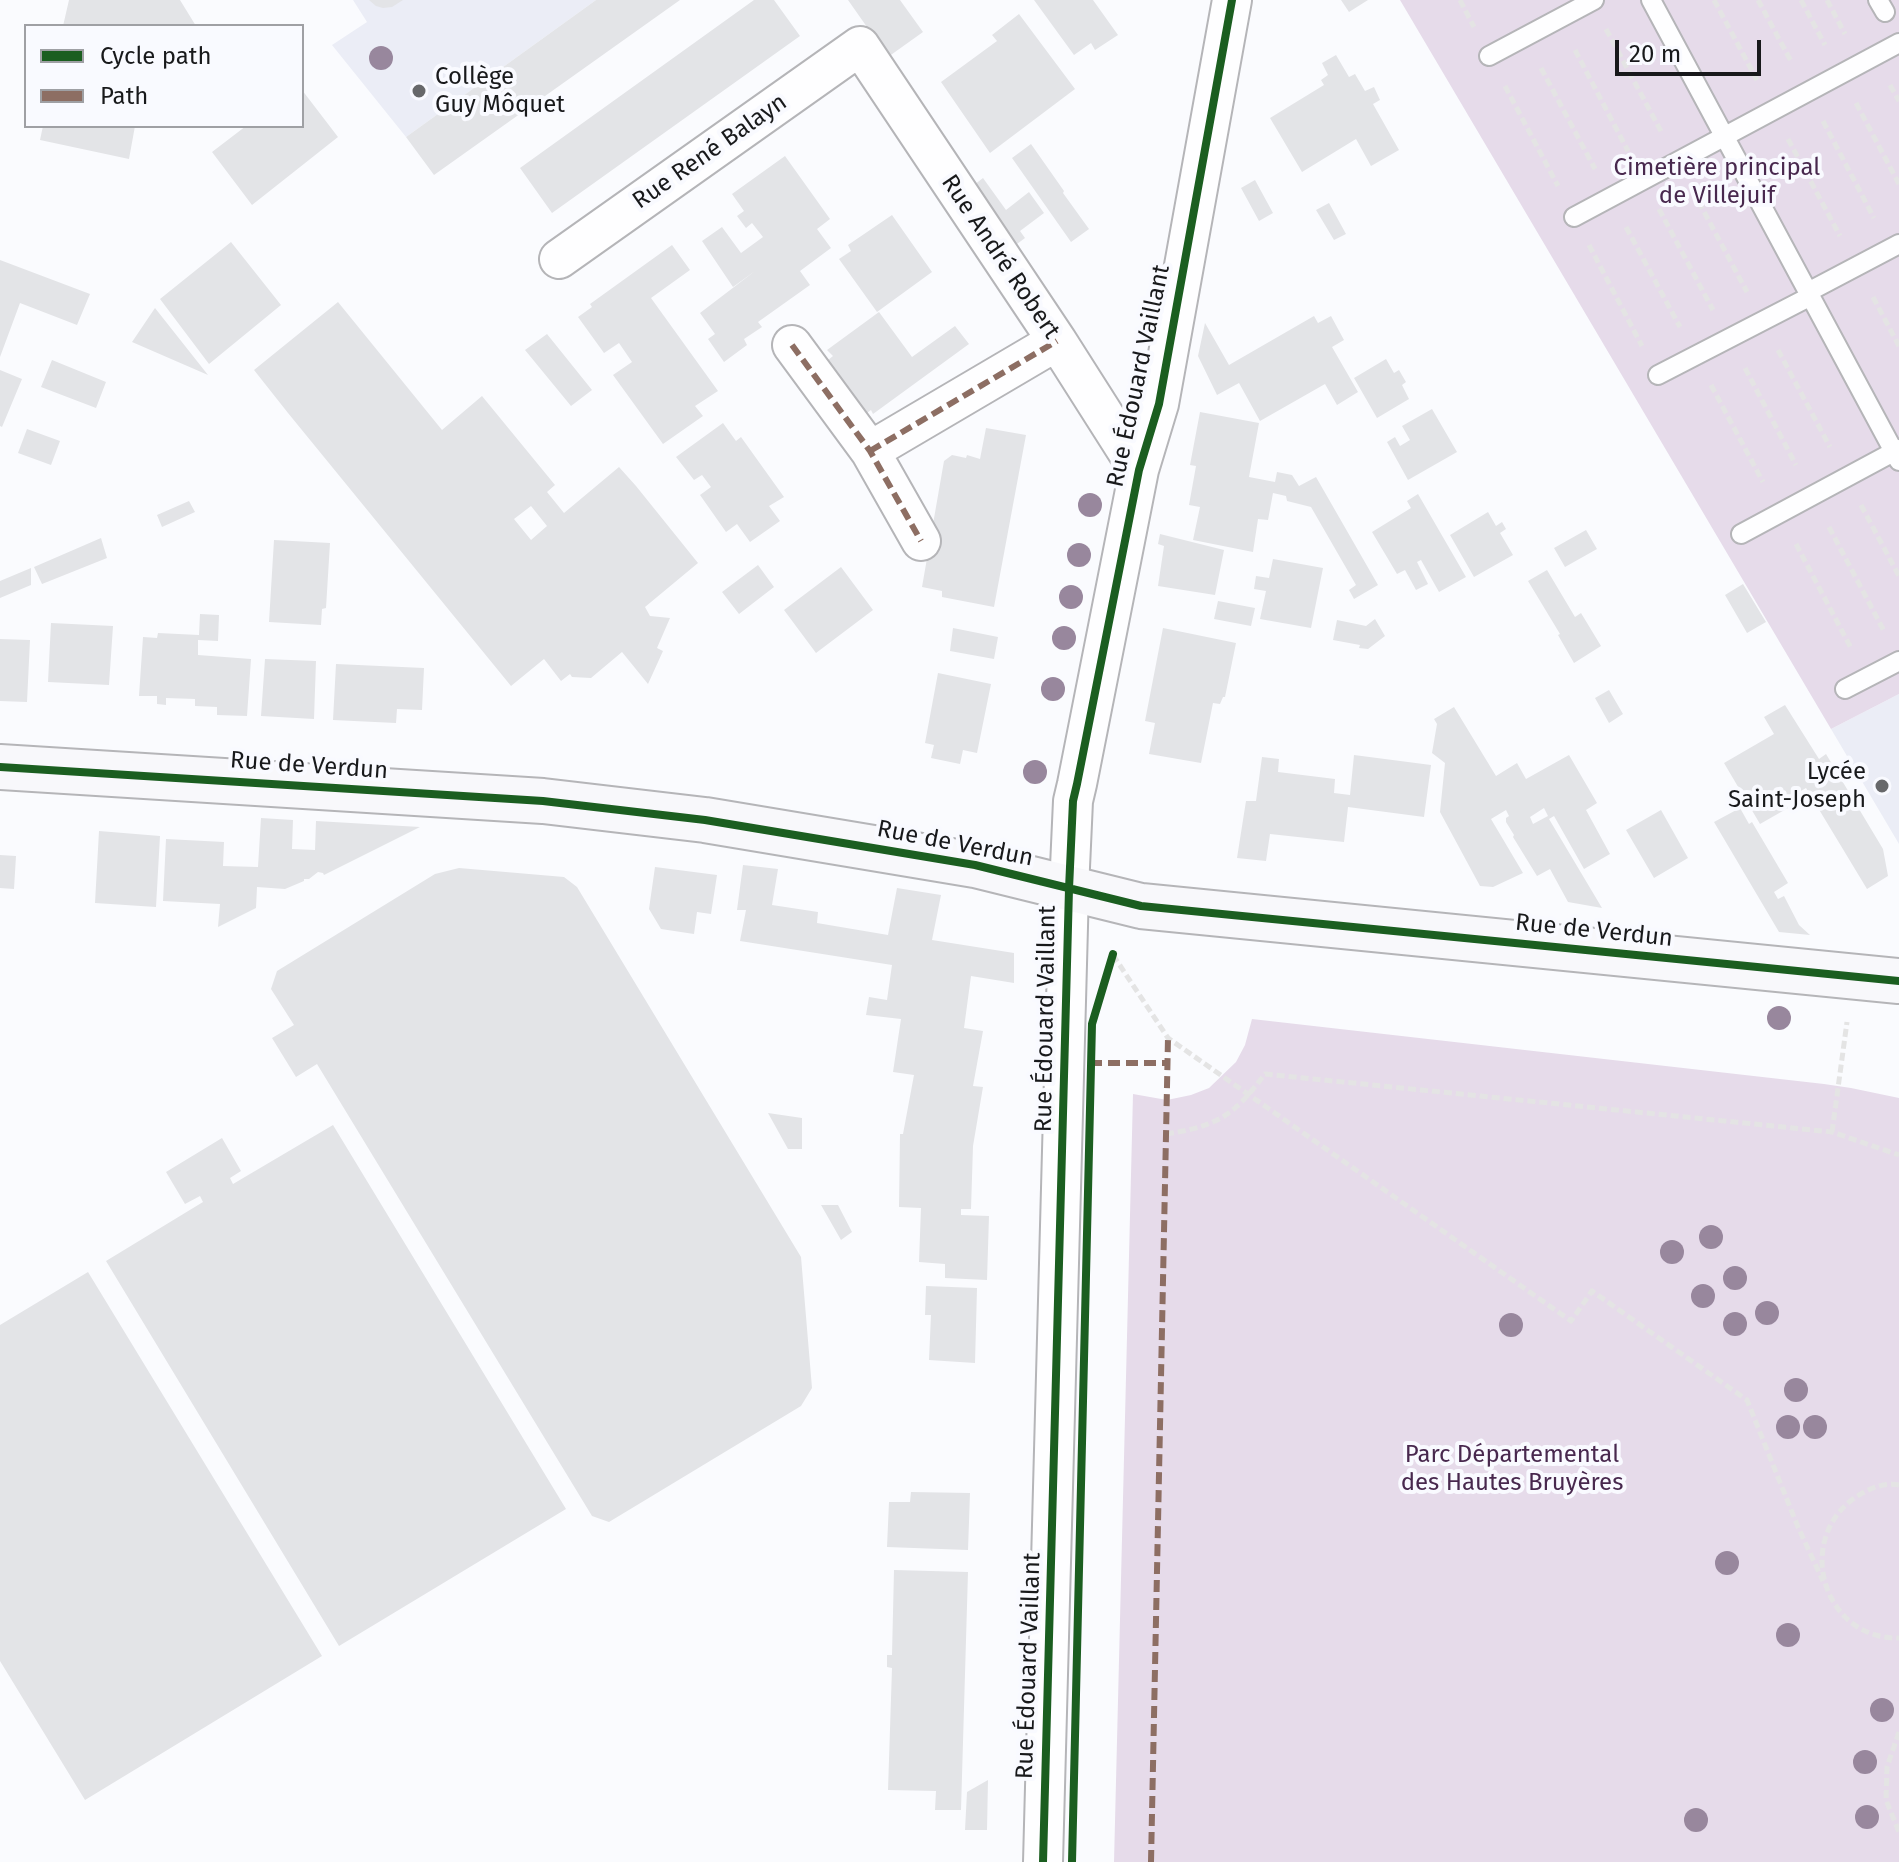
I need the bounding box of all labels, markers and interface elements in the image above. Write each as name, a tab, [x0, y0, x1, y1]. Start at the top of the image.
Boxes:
legend	[24, 24, 304, 128]
scale bar	[1619, 24, 1765, 74]
text: 20 m	[1629, 40, 1681, 68]
text: Cycle path	[100, 42, 212, 70]
place label: Collège Guy Môquet	[435, 63, 565, 119]
text: Path	[100, 82, 148, 110]
marker: Collège Guy Môquet	[410, 82, 428, 100]
street label: Rue René Balayn	[627, 88, 793, 216]
park label: Cimetière principal de Villejuif	[1614, 154, 1820, 210]
street label: Rue André Robert	[935, 170, 1065, 344]
street label: Rue Édouard Vaillant	[1101, 262, 1177, 490]
street label: Rue de Verdun	[229, 746, 389, 786]
place label: Lycée Saint-Joseph	[1728, 758, 1866, 814]
marker: Lycée Saint-Joseph	[1873, 777, 1891, 795]
street label: Rue de Verdun	[874, 815, 1036, 873]
street label: Rue Édouard Vaillant	[1030, 905, 1062, 1133]
street label: Rue de Verdun	[1514, 908, 1674, 954]
park label: Parc Départemental des Hautes Bruyères	[1401, 1441, 1623, 1497]
street label: Rue Édouard Vaillant	[1011, 1552, 1047, 1780]

